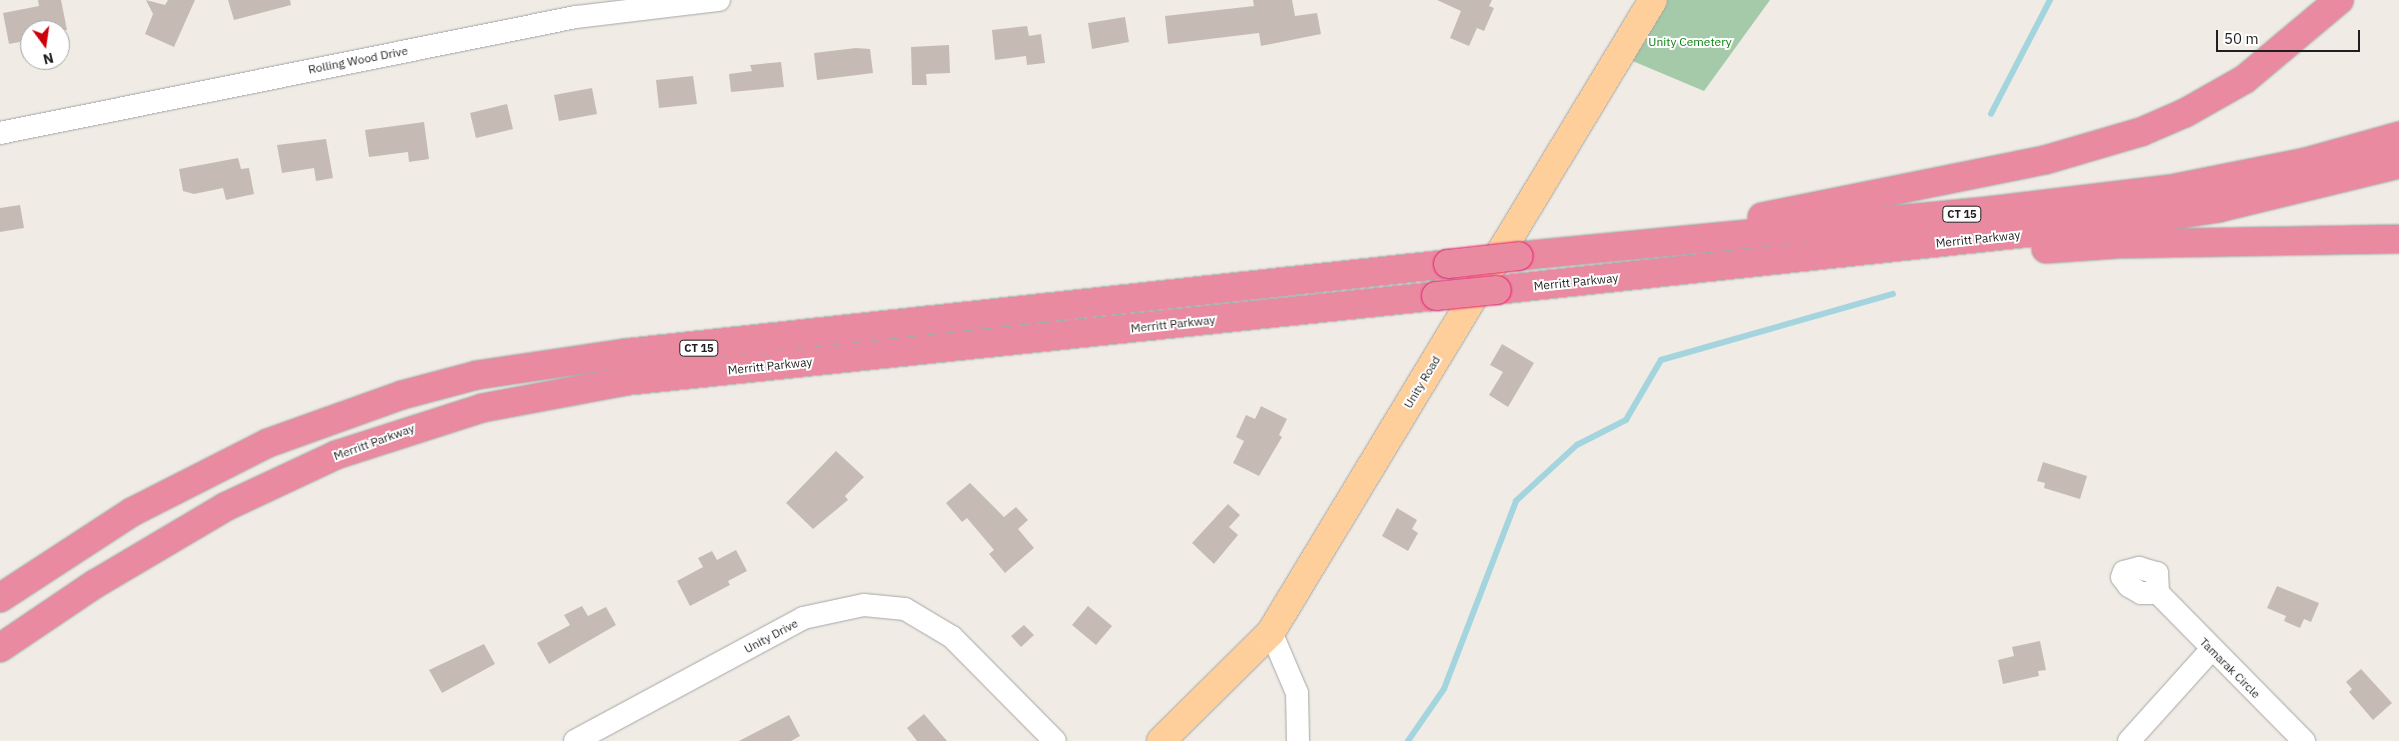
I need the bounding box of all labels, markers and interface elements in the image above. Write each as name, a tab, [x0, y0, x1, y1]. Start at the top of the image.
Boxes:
north arrow	[20, 20, 70, 70]
scale bar	[2219, 20, 2363, 52]
text: 50 m	[2224, 29, 2259, 48]
park label: Unity Cemetery	[1648, 35, 1732, 49]
street label: Rolling Wood Drive	[307, 43, 409, 77]
text: N	[41, 49, 55, 69]
road number: CT 15	[1942, 205, 1982, 222]
street label: Merritt Parkway	[1935, 227, 2021, 251]
street label: Merritt Parkway	[1533, 270, 1619, 294]
street label: Merritt Parkway	[1130, 312, 1216, 336]
road number: CT 15	[679, 339, 719, 356]
street label: Unity Road	[1401, 353, 1443, 411]
street label: Merritt Parkway	[727, 354, 813, 378]
street label: Merritt Parkway	[332, 421, 416, 463]
street label: Unity Drive	[742, 616, 800, 656]
street label: Tamarak Circle	[2197, 635, 2263, 701]

